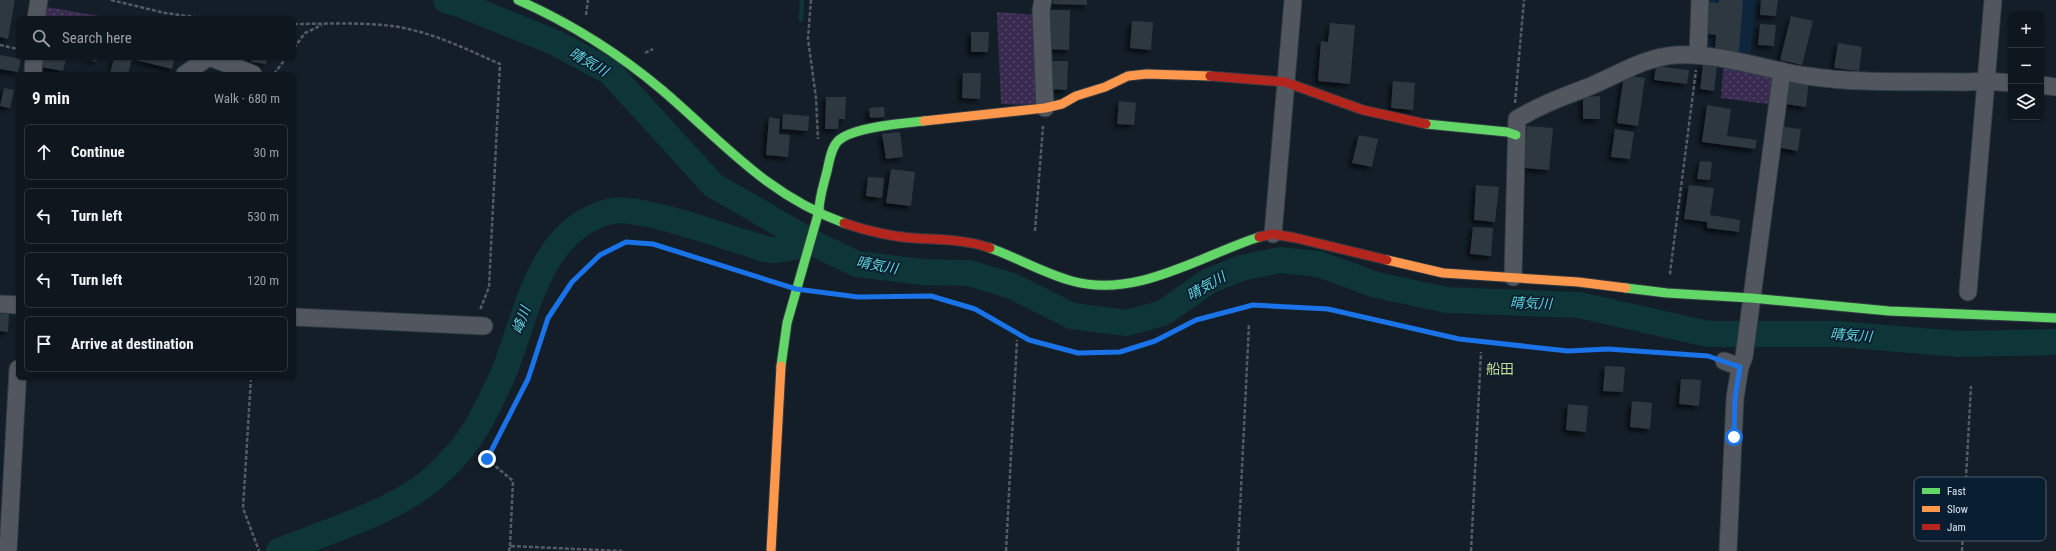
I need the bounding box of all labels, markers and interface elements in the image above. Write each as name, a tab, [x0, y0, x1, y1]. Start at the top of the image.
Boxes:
map controls	[2008, 12, 2044, 120]
button: +	[2008, 12, 2044, 48]
search box	[16, 16, 296, 60]
icon: search	[30, 27, 52, 49]
text: Search here	[62, 29, 132, 47]
water label: 晴気川	[567, 45, 613, 80]
button: −	[2008, 48, 2044, 84]
button: layers	[2008, 84, 2044, 120]
text: 9 min	[32, 88, 70, 108]
text: Walk · 680 m	[214, 91, 280, 106]
icon: ahead	[33, 141, 55, 163]
text: Continue	[71, 143, 125, 161]
text: 30 m	[253, 145, 279, 160]
icon: left	[33, 205, 55, 227]
text: Turn left	[71, 207, 122, 225]
text: 530 m	[247, 209, 279, 224]
water label: 晴気川	[855, 253, 901, 277]
water label: 晴気川	[1184, 268, 1230, 303]
icon: left	[33, 269, 55, 291]
text: Turn left	[71, 271, 122, 289]
text: 120 m	[247, 273, 279, 288]
water label: 晴気川	[1510, 294, 1554, 312]
water label: 峰川	[509, 302, 534, 336]
water label: 晴気川	[1829, 326, 1875, 345]
icon: arrive	[33, 333, 55, 355]
text: Arrive at destination	[71, 335, 194, 353]
district label: 船田	[1486, 361, 1514, 377]
route start	[1725, 428, 1743, 446]
route end	[478, 450, 496, 468]
legend	[1914, 477, 2046, 541]
text: Fast	[1947, 485, 1966, 498]
text: Slow	[1947, 503, 1968, 516]
text: Jam	[1947, 521, 1966, 534]

